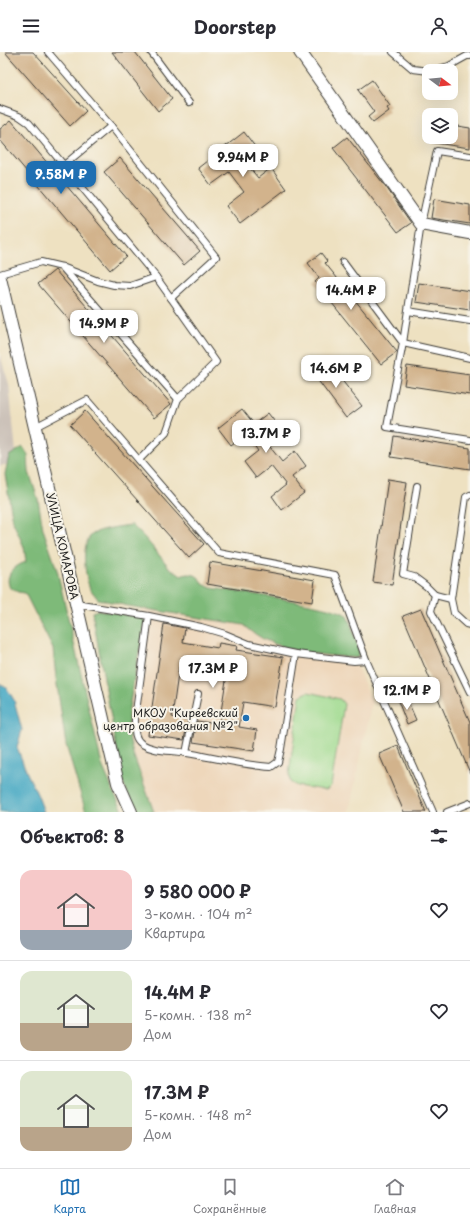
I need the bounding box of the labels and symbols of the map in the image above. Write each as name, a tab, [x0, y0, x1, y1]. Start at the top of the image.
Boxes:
north arrow	[422, 64, 458, 100]
pin: 9.94M ₽	[206, 144, 280, 178]
pin: 9.58M ₽	[24, 161, 98, 195]
pin: 14.4M ₽	[314, 277, 388, 311]
pin: 14.9M ₽	[67, 310, 141, 344]
pin: 14.6M ₽	[299, 355, 373, 389]
pin: 13.7M ₽	[229, 420, 303, 454]
street label: УЛИЦА КОМАРОВА	[42, 491, 84, 601]
pin: 17.3M ₽	[176, 655, 250, 689]
pin: 12.1M ₽	[370, 677, 444, 711]
place label: МКОУ "Киреевский центр образования №2"	[103, 704, 238, 734]
marker: МКОУ "Киреевский центр образования №2"	[241, 713, 251, 723]

